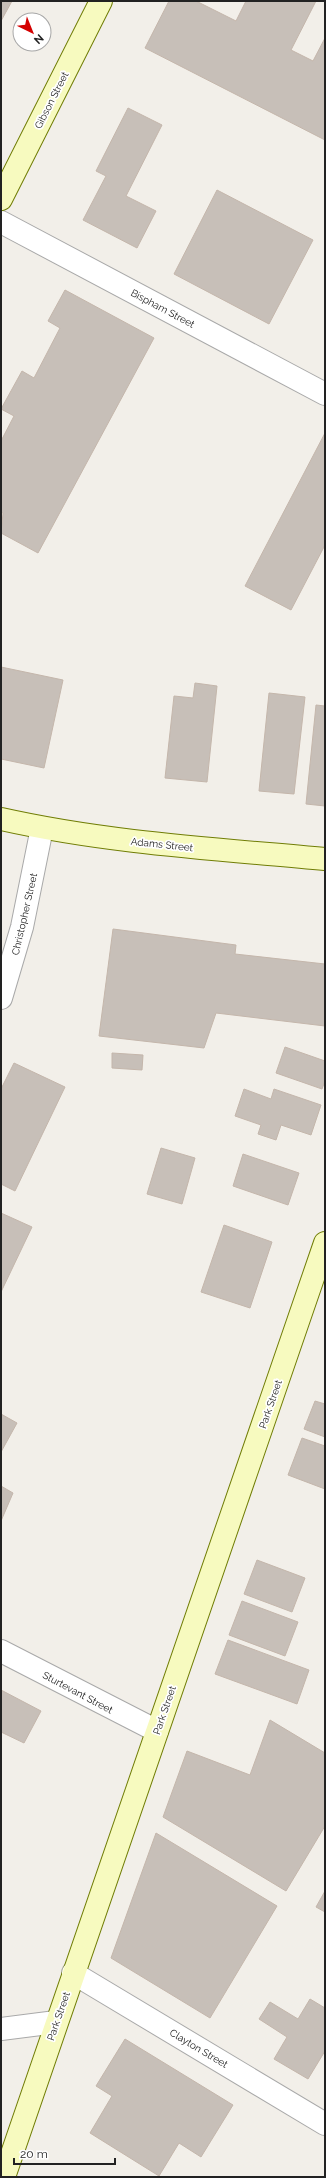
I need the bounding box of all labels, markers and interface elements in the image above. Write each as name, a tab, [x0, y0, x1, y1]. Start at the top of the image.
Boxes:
north arrow	[12, 12, 52, 52]
text: N	[31, 31, 46, 47]
street label: Gibson Street	[32, 69, 71, 131]
street label: Bispham Street	[129, 287, 197, 330]
street label: Adams Street	[130, 836, 194, 853]
street label: Christopher Street	[10, 871, 39, 956]
street label: Park Street	[257, 1378, 284, 1430]
street label: Sturtevant Street	[41, 1669, 115, 1716]
street label: Park Street	[151, 1684, 178, 1736]
street label: Park Street	[45, 1990, 72, 2042]
street label: Clayton Street	[168, 2027, 230, 2070]
scale bar	[14, 2140, 115, 2166]
text: 20 m	[20, 2147, 48, 2161]

